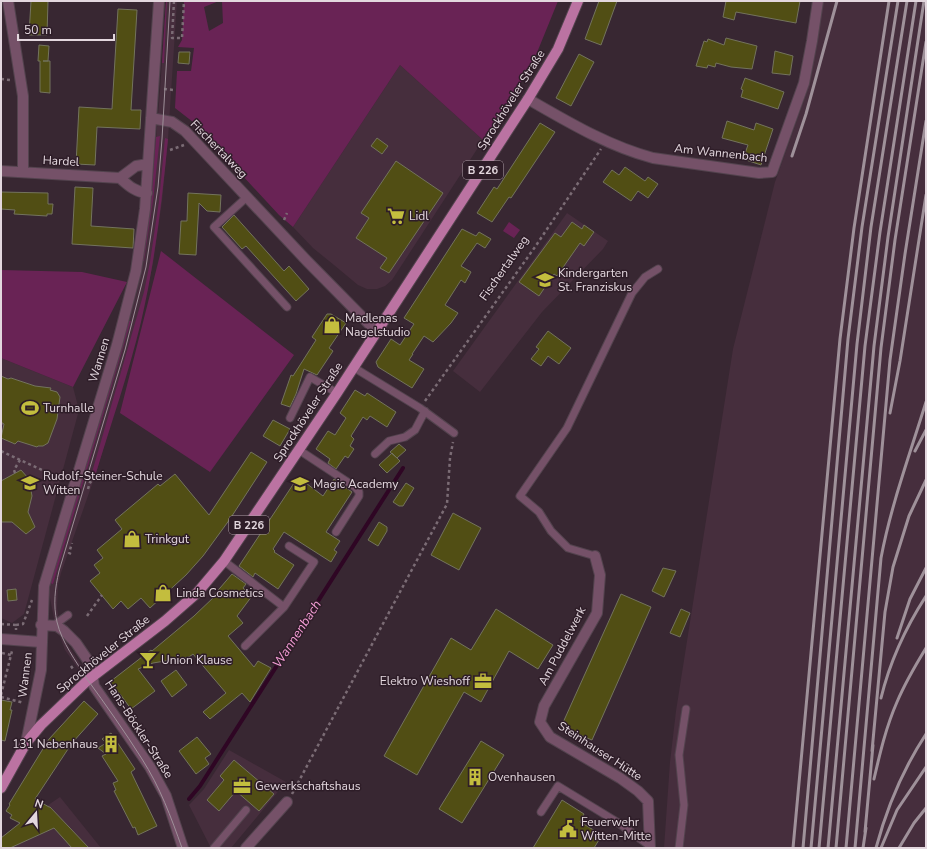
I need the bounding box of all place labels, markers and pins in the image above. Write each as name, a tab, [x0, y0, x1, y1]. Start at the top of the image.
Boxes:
supermarket icon: Lidl	[386, 206, 406, 226]
place label: Lidl	[409, 208, 429, 224]
place label: Kindergarten St. Franziskus	[558, 265, 632, 295]
school or university icon: Kindergarten St. Franziskus	[535, 270, 555, 290]
place label: Madlenas Nagelstudio	[345, 310, 411, 340]
shop icon: Madlenas Nagelstudio	[322, 315, 342, 335]
sports icon: Turnhalle	[20, 398, 40, 418]
place label: Turnhalle	[43, 400, 94, 416]
place label: Rudolf-Steiner-Schule Witten	[43, 468, 163, 498]
school or university icon: Rudolf-Steiner-Schule Witten	[20, 473, 40, 493]
school or university icon: Magic Academy	[290, 474, 310, 494]
place label: Magic Academy	[313, 476, 399, 492]
shop icon: Trinkgut	[122, 529, 142, 549]
place label: Trinkgut	[145, 531, 190, 547]
shop icon: Linda Cosmetics	[153, 583, 173, 603]
place label: Linda Cosmetics	[176, 585, 264, 601]
bar icon: Union Klause	[138, 650, 158, 670]
place label: Union Klause	[161, 652, 232, 668]
office icon: Elektro Wieshoff	[473, 671, 493, 691]
place label: Elektro Wieshoff	[380, 673, 471, 689]
building icon: 131 Nebenhaus	[101, 734, 121, 754]
place label: 131 Nebenhaus	[12, 736, 98, 752]
building icon: Ovenhausen	[465, 767, 485, 787]
place label: Ovenhausen	[488, 769, 555, 785]
office icon: Gewerkschaftshaus	[232, 776, 252, 796]
place label: Gewerkschaftshaus	[255, 778, 361, 794]
place label: Feuerwehr Witten-Mitte	[581, 814, 651, 844]
public building icon: Feuerwehr Witten-Mitte	[558, 819, 578, 839]

